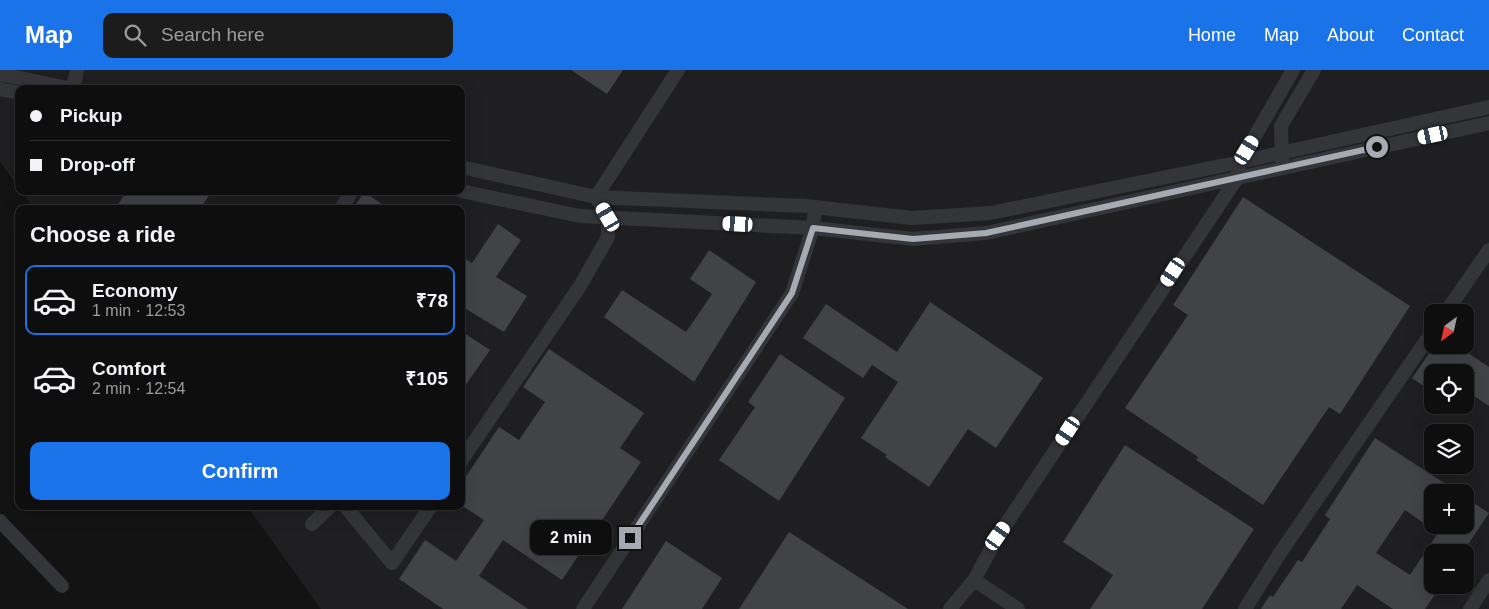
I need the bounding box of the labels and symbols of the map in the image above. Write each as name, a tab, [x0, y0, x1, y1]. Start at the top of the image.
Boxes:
car	[1416, 125, 1449, 145]
car	[1232, 133, 1261, 167]
route start	[1366, 136, 1388, 158]
car	[594, 200, 621, 234]
car	[722, 216, 753, 232]
car	[1158, 255, 1187, 289]
north arrow	[1424, 304, 1474, 354]
car	[1053, 414, 1082, 448]
car	[983, 519, 1012, 553]
callout: 2 min	[530, 520, 612, 556]
route end	[619, 527, 641, 549]

